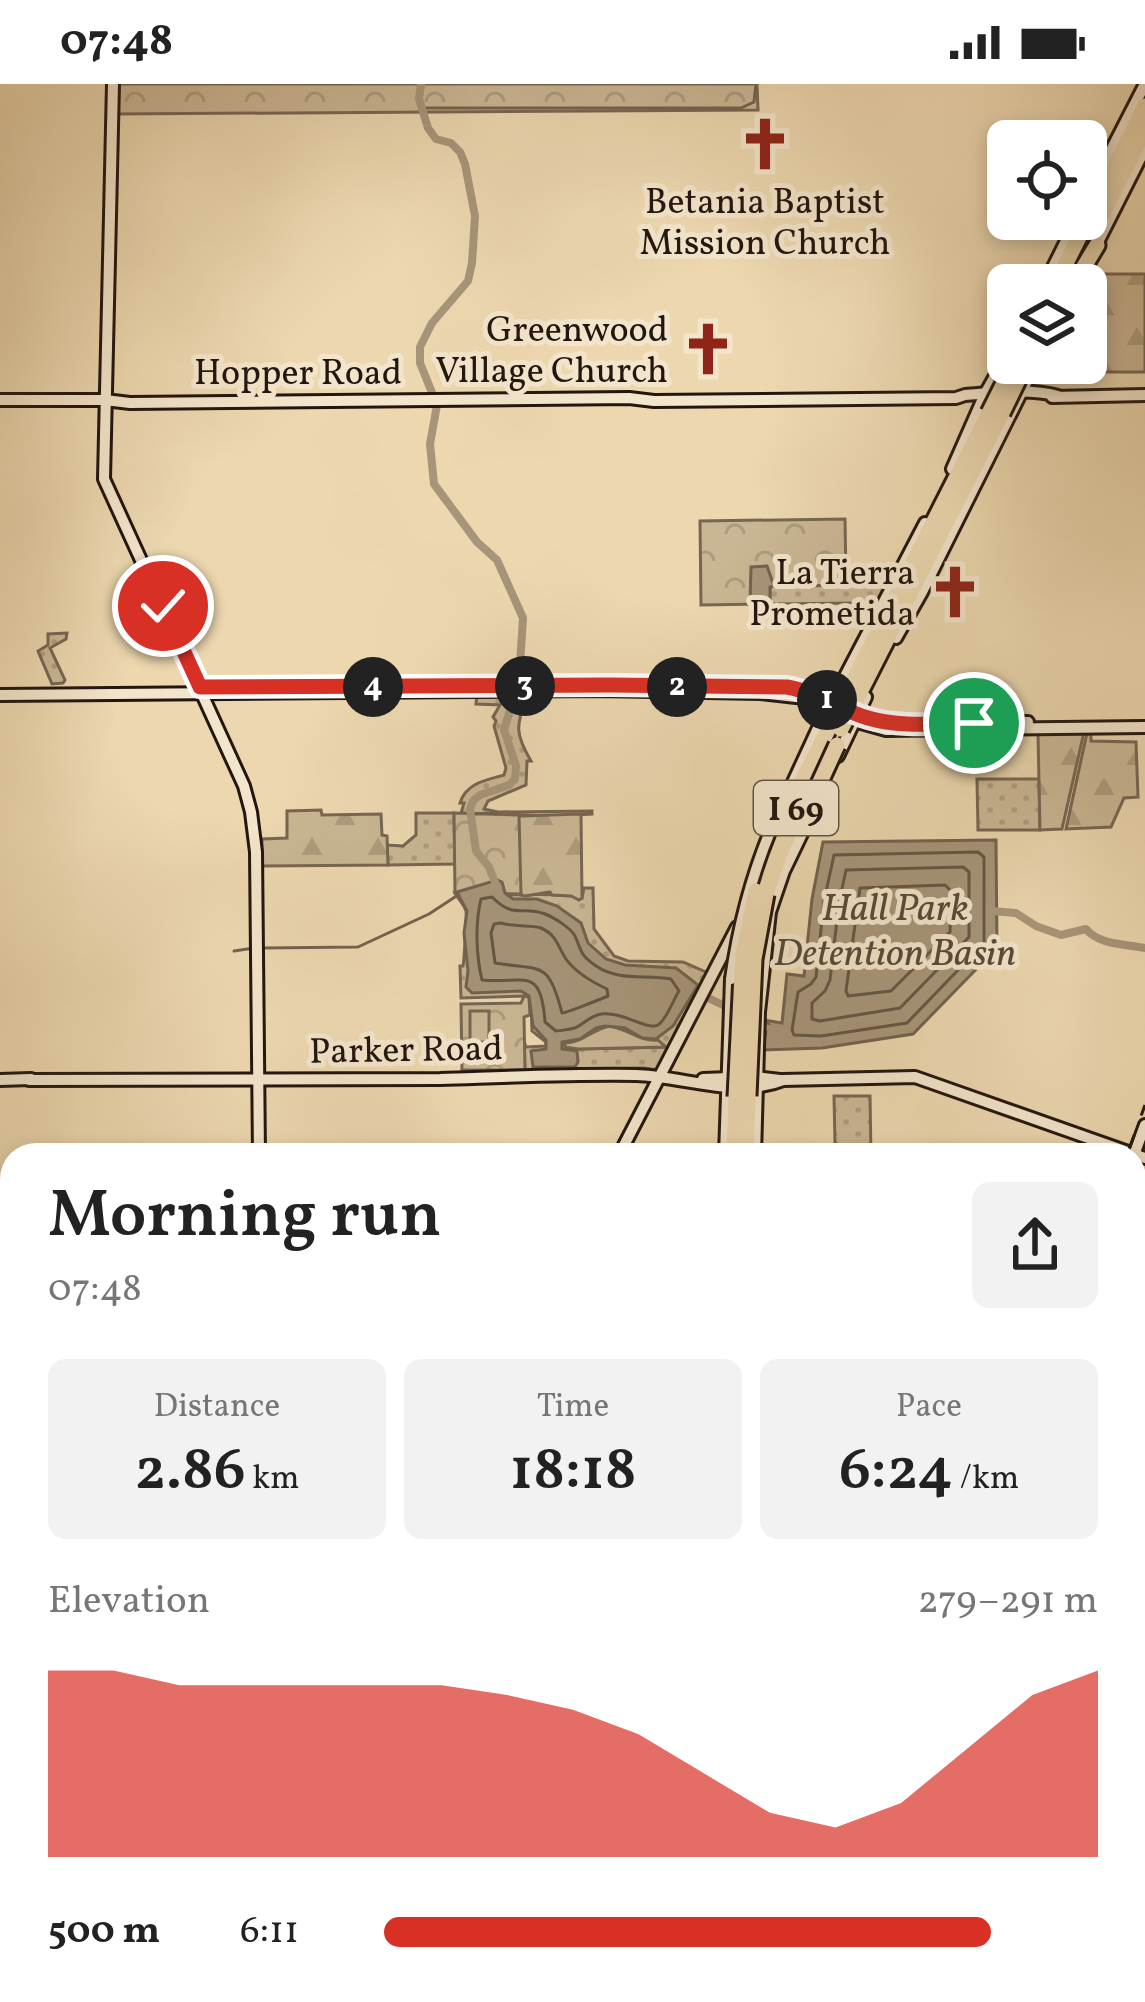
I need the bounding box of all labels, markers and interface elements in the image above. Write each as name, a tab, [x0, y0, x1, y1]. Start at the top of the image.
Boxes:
text: 07:48	[60, 11, 173, 74]
church icon: Betania Baptist Mission Church	[736, 115, 794, 173]
map controls	[987, 120, 1107, 384]
button: locate	[987, 120, 1107, 240]
place label: Betania Baptist Mission Church	[640, 179, 890, 270]
button: layers	[987, 264, 1107, 384]
place label: Greenwood Village Church	[435, 307, 668, 398]
church icon: Greenwood Village Church	[679, 320, 737, 378]
street label: Hopper Road	[194, 350, 402, 400]
place label: La Tierra Prometida	[749, 550, 915, 641]
pin	[112, 555, 214, 657]
church icon: La Tierra Prometida	[926, 563, 984, 621]
icon: check	[130, 573, 196, 639]
pin: 3	[495, 656, 555, 716]
pin: 4	[343, 657, 403, 717]
pin: 2	[647, 657, 707, 717]
text: 3	[517, 663, 533, 709]
text: 4	[363, 664, 383, 710]
text: 2	[668, 664, 686, 710]
pin: 1	[797, 670, 857, 730]
pin	[923, 672, 1025, 774]
text: 1	[820, 677, 834, 723]
icon: arrive	[941, 690, 1007, 756]
road number: I 69	[754, 781, 838, 835]
water label: Hall Park Detention Basin	[774, 883, 1016, 982]
street label: Parker Road	[309, 1025, 503, 1079]
text: Morning run	[48, 1172, 441, 1264]
button: share	[972, 1182, 1098, 1308]
text: 07:48	[48, 1263, 142, 1317]
text: Distance	[154, 1385, 280, 1431]
text: Time	[537, 1385, 609, 1431]
text: Pace	[896, 1385, 962, 1431]
text: 2.86	[134, 1431, 246, 1514]
text: 18:18	[509, 1431, 637, 1514]
text: 6:24	[839, 1431, 953, 1514]
text: km	[246, 1457, 300, 1503]
text: /km	[953, 1457, 1019, 1503]
text: Elevation	[48, 1575, 210, 1629]
text: 279–291 m	[918, 1575, 1098, 1629]
text: 500 m	[48, 1905, 160, 1959]
text: 6:11	[240, 1905, 299, 1959]

